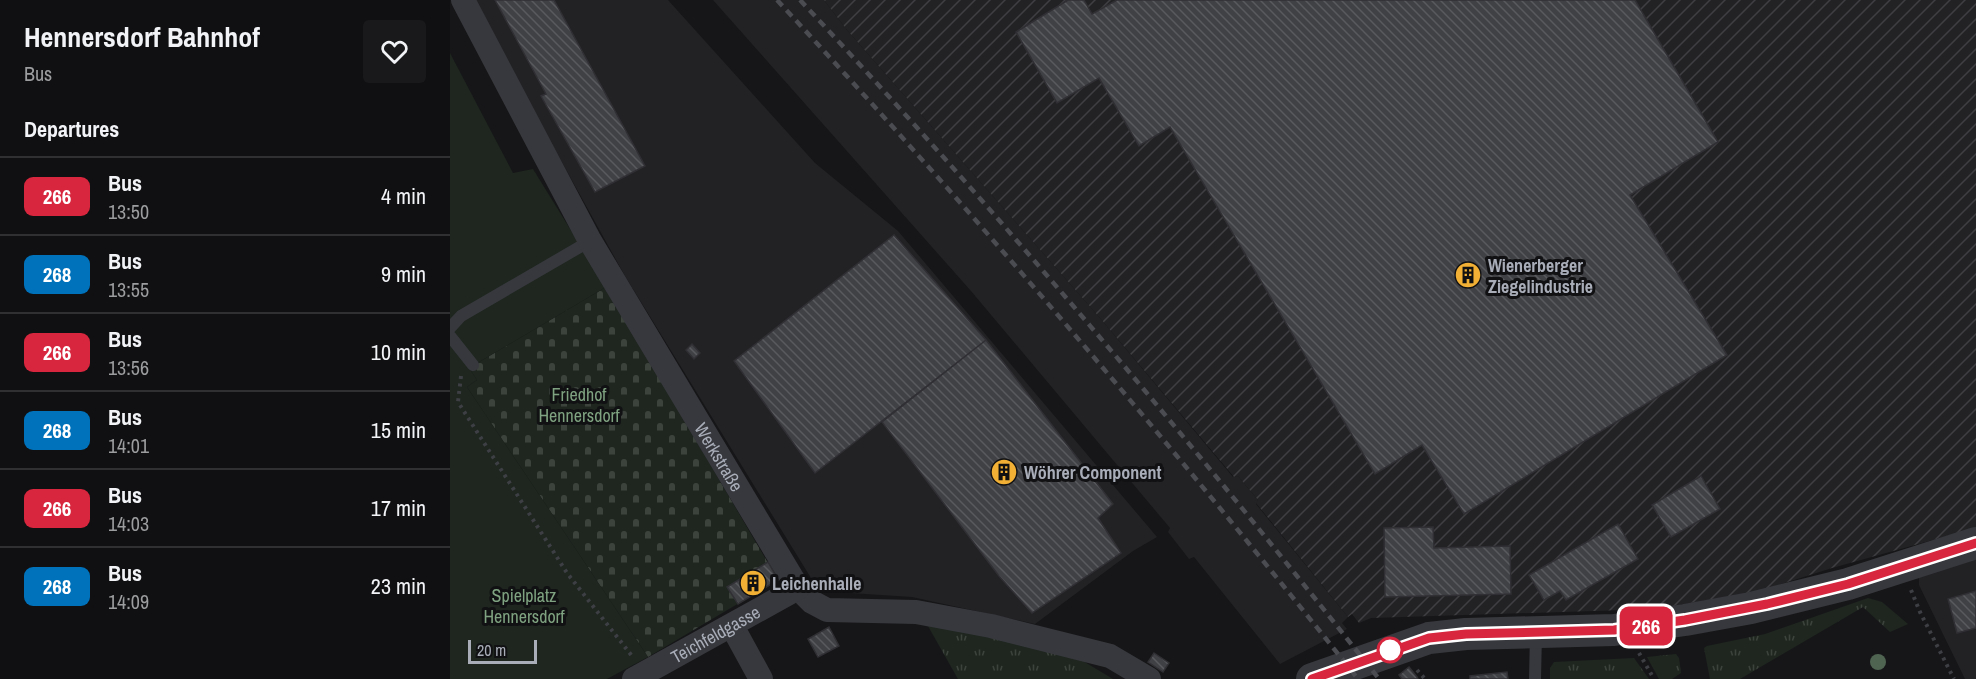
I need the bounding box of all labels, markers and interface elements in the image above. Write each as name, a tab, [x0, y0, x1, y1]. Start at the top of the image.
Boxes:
text: Hennersdorf Bahnhof	[24, 18, 260, 56]
button: heart	[363, 20, 426, 83]
text: Bus	[24, 60, 52, 87]
text: Departures	[24, 114, 119, 144]
text: Bus	[108, 168, 142, 198]
text: 4 min	[381, 181, 426, 211]
text: 266	[43, 182, 71, 211]
text: 13:50	[108, 198, 149, 225]
text: Bus	[108, 246, 142, 276]
place label: Wienerberger Ziegelindustrie	[1488, 253, 1593, 299]
text: 9 min	[381, 259, 426, 289]
text: 268	[43, 260, 71, 289]
building icon: Wienerberger Ziegelindustrie	[1453, 260, 1483, 290]
text: 13:55	[108, 276, 149, 303]
text: Bus	[108, 324, 142, 354]
text: 10 min	[371, 337, 426, 367]
text: 266	[43, 338, 71, 367]
text: 13:56	[108, 354, 149, 381]
park label: Friedhof Hennersdorf	[538, 382, 621, 428]
text: Bus	[108, 402, 142, 432]
text: 15 min	[371, 415, 426, 445]
text: 268	[43, 416, 71, 445]
street label: Werkstraße	[689, 418, 750, 496]
text: 14:01	[108, 432, 149, 459]
building icon: Wöhrer Component	[989, 457, 1019, 487]
place label: Wöhrer Component	[1024, 460, 1162, 485]
text: Bus	[108, 480, 142, 510]
text: 17 min	[371, 493, 426, 523]
text: 266	[43, 494, 71, 523]
text: 14:03	[108, 510, 149, 537]
text: Bus	[108, 558, 142, 588]
building icon: Leichenhalle	[738, 568, 768, 598]
text: 23 min	[371, 571, 426, 601]
place label: Leichenhalle	[772, 571, 861, 596]
text: 268	[43, 572, 71, 601]
park label: Spielplatz Hennersdorf	[483, 583, 566, 629]
text: 14:09	[108, 588, 149, 615]
street label: Teichfeldgasse	[666, 599, 764, 669]
line badge: 266	[1612, 606, 1680, 646]
text: 266	[1632, 612, 1660, 641]
scale bar	[468, 637, 537, 664]
unlabelled marker	[1377, 637, 1403, 663]
text: 20 m	[477, 639, 506, 661]

